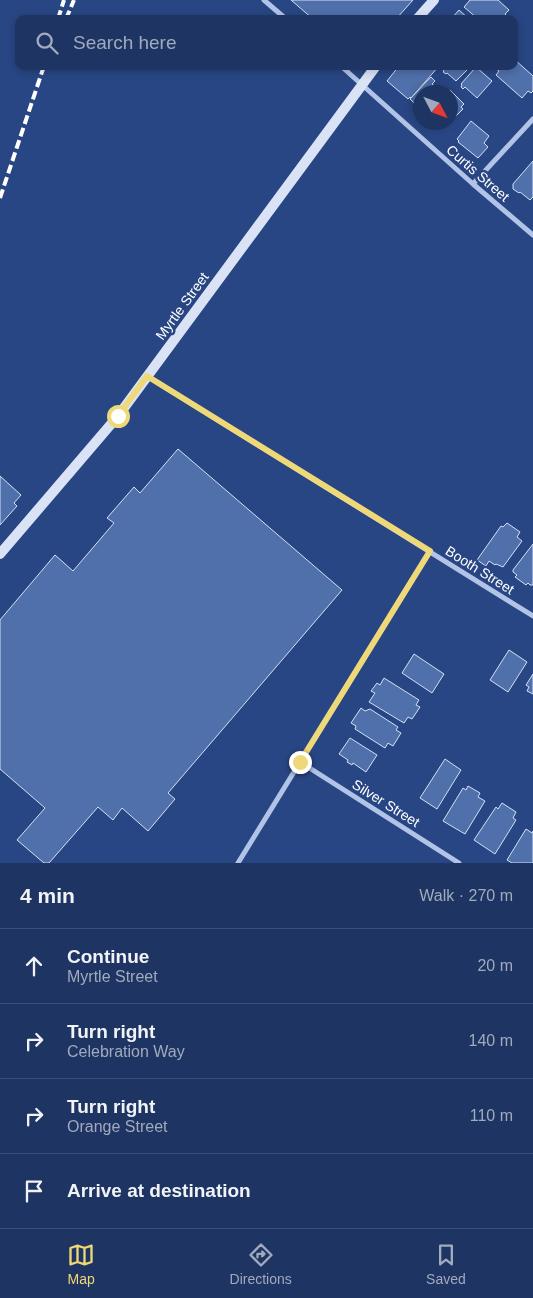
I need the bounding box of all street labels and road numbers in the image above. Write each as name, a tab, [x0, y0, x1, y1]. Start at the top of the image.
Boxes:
street label: Curtis Street	[443, 141, 513, 205]
street label: Myrtle Street	[152, 269, 212, 343]
street label: Booth Street	[443, 543, 517, 597]
street label: Silver Street	[349, 776, 423, 830]

